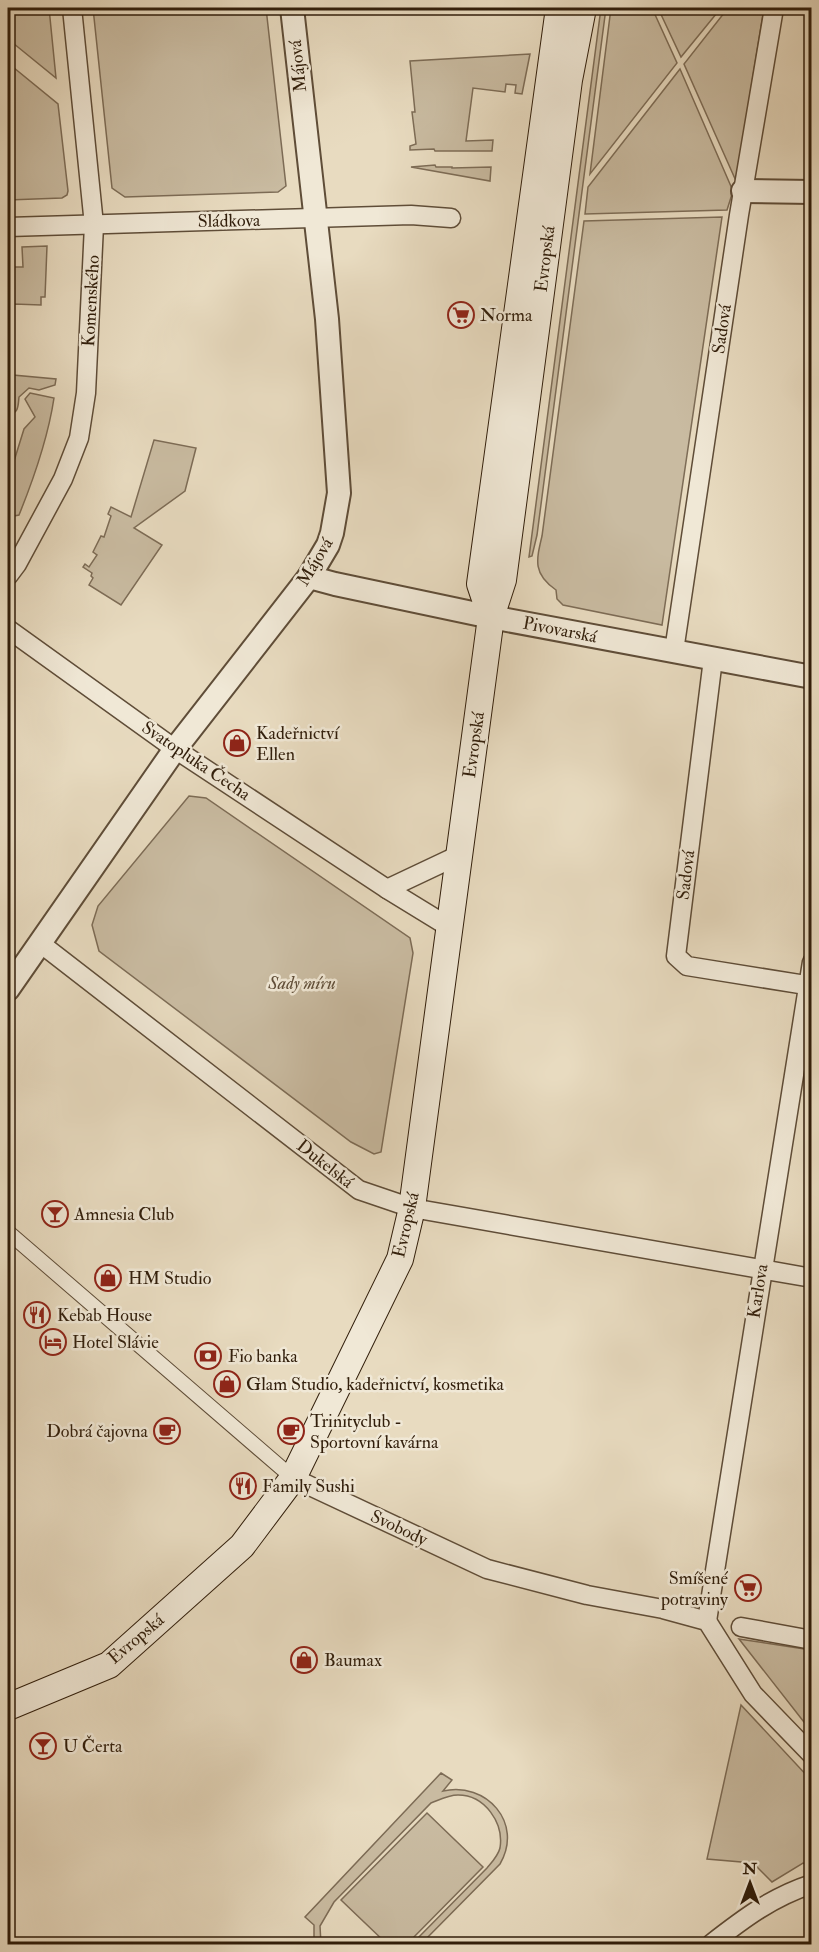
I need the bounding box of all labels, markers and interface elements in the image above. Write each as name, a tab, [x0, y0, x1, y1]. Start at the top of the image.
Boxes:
street label: Májová	[284, 38, 312, 93]
street label: Sládkova	[197, 209, 261, 233]
street label: Evropská	[530, 224, 561, 294]
street label: Komenského	[77, 254, 105, 347]
supermarket icon: Norma	[446, 300, 476, 330]
street label: Sadová	[707, 302, 737, 355]
place label: Norma	[480, 304, 533, 327]
street label: Májová	[292, 533, 339, 590]
street label: Pivovarská	[521, 612, 600, 649]
street label: Evropská	[458, 710, 490, 780]
street label: Svatopluka Čecha	[137, 716, 255, 806]
place label: Kadeřnictví Ellen	[256, 722, 340, 766]
shop icon: Kadeřnictví Ellen	[222, 728, 252, 758]
street label: Sadová	[672, 848, 701, 901]
park label: Sady míru	[267, 972, 336, 995]
street label: Dukelská	[292, 1134, 359, 1194]
street label: Evropská	[387, 1189, 425, 1260]
bar icon: Amnesia Club	[40, 1199, 70, 1229]
place label: Amnesia Club	[73, 1203, 174, 1226]
street label: Karlova	[742, 1262, 774, 1320]
shop icon: HM Studio	[93, 1263, 123, 1293]
place label: HM Studio	[128, 1267, 212, 1290]
restaurant icon: Kebab House	[22, 1300, 52, 1330]
place label: Kebab House	[57, 1304, 152, 1327]
hotel icon: Hotel Slávie	[38, 1327, 68, 1357]
place label: Hotel Slávie	[72, 1331, 159, 1354]
bank icon: Fio banka	[193, 1341, 223, 1371]
place label: Fio banka	[228, 1345, 298, 1368]
shop icon: Glam Studio, kadeřnictví, kosmetika	[212, 1369, 242, 1399]
place label: Glam Studio, kadeřnictví, kosmetika	[246, 1373, 505, 1396]
place label: Trinityclub - Sportovní kavárna	[310, 1410, 439, 1454]
cafe icon: Dobrá čajovna	[152, 1416, 182, 1446]
cafe icon: Trinityclub - Sportovní kavárna	[276, 1416, 306, 1446]
place label: Dobrá čajovna	[46, 1420, 149, 1443]
restaurant icon: Family Sushi	[228, 1471, 258, 1501]
place label: Family Sushi	[262, 1475, 355, 1498]
street label: Svobody	[367, 1505, 432, 1552]
place label: Smíšené potraviny	[660, 1567, 729, 1611]
supermarket icon: Smíšené potraviny	[733, 1573, 763, 1603]
street label: Evropská	[103, 1608, 169, 1669]
shop icon: Baumax	[289, 1645, 319, 1675]
place label: Baumax	[324, 1649, 382, 1672]
bar icon: U Čerta	[28, 1731, 58, 1761]
place label: U Čerta	[63, 1735, 123, 1758]
north arrow	[720, 1853, 780, 1913]
text: N	[742, 1859, 758, 1879]

